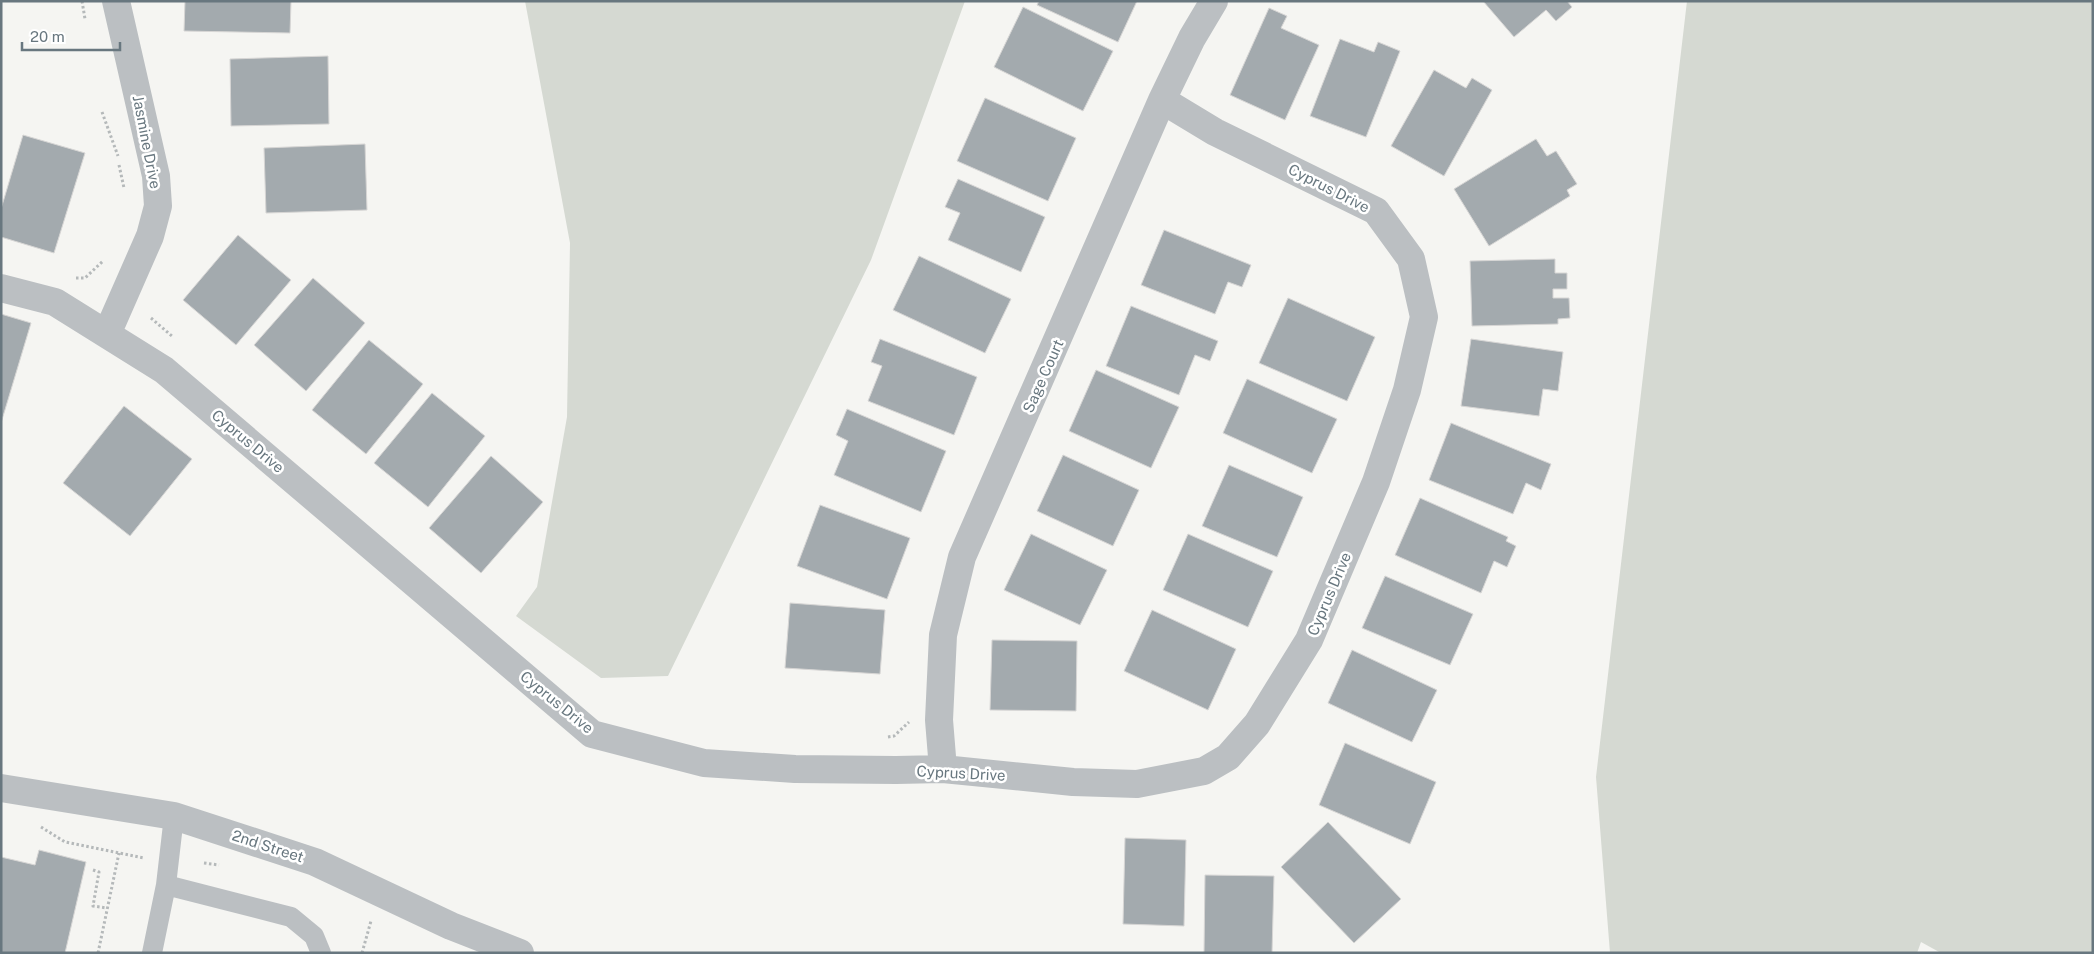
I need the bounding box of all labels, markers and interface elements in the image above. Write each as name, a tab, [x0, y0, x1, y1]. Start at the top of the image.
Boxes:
scale bar	[22, 20, 120, 52]
text: 20 m	[30, 28, 65, 45]
street label: Jasmine Drive	[130, 94, 164, 190]
street label: Cyprus Drive	[1286, 160, 1372, 216]
street label: Sage Court	[1019, 337, 1067, 415]
street label: Cyprus Drive	[208, 406, 288, 476]
street label: Cyprus Drive	[1304, 550, 1354, 638]
street label: Cyprus Drive	[517, 667, 597, 737]
street label: Cyprus Drive	[916, 762, 1006, 784]
street label: 2nd Street	[230, 826, 306, 866]

